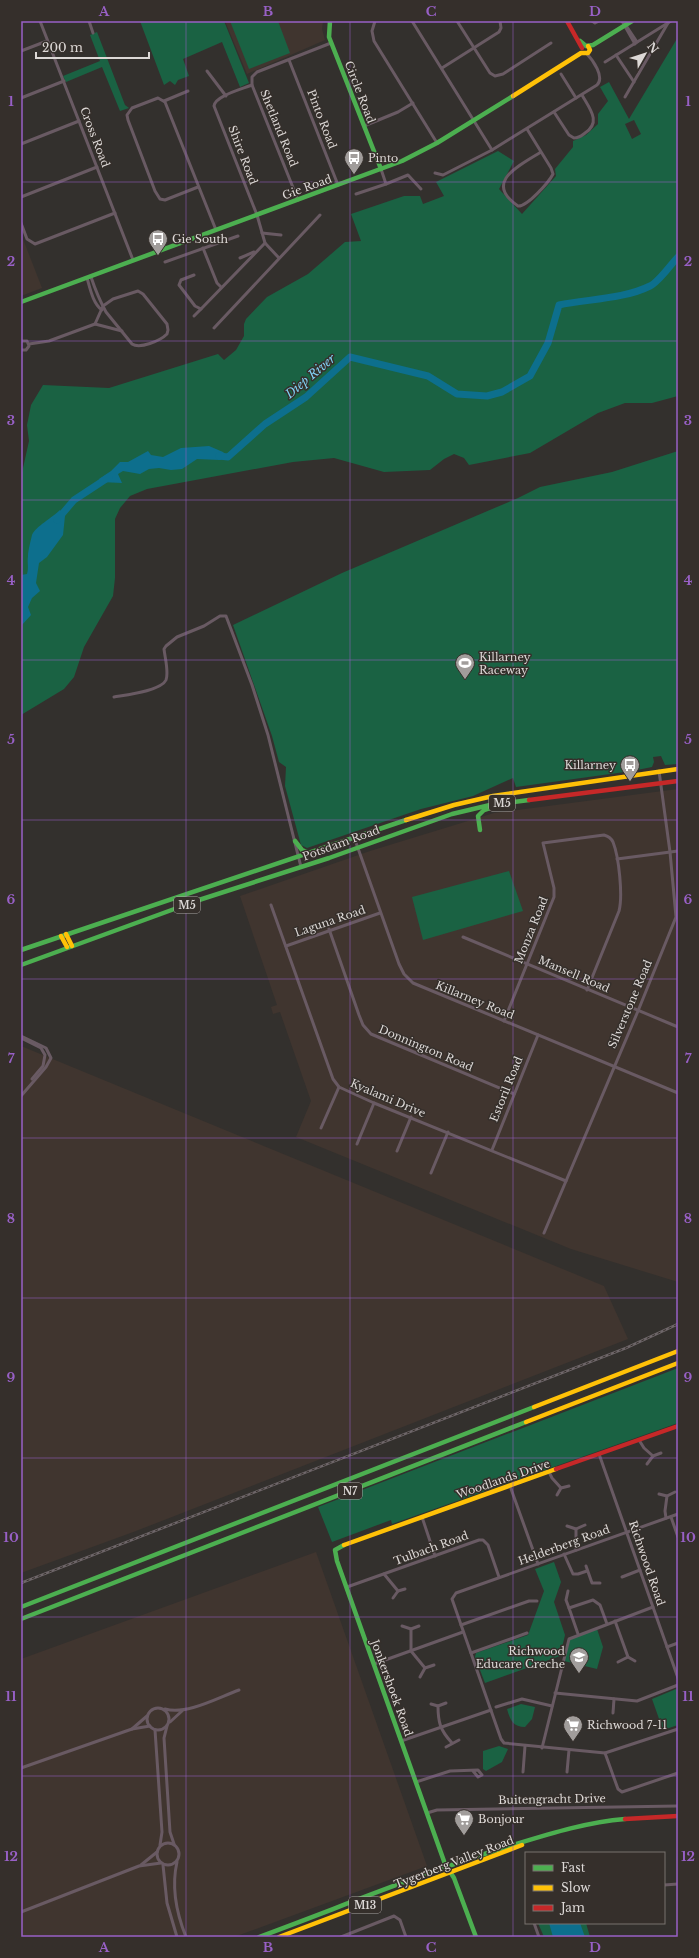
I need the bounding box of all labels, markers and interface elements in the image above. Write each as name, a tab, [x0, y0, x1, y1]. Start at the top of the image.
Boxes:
text: A	[98, 3, 110, 20]
text: B	[263, 3, 273, 20]
text: C	[426, 3, 437, 20]
text: D	[589, 3, 601, 20]
scale bar	[36, 34, 149, 60]
north arrow	[625, 34, 665, 74]
text: N	[644, 39, 662, 57]
text: 200 m	[42, 40, 83, 55]
street label: Circle Road	[342, 59, 379, 126]
street label: Shetland Road	[257, 87, 301, 169]
street label: Pinto Road	[304, 87, 340, 151]
text: 1	[8, 93, 14, 110]
text: 1	[685, 93, 691, 110]
street label: Cross Road	[77, 105, 113, 170]
street label: Shire Road	[225, 123, 261, 187]
bus stop icon: Pinto	[343, 147, 365, 175]
place label: Pinto	[368, 151, 398, 165]
street label: Gie Road	[280, 171, 334, 202]
bus stop icon: Gie South	[147, 228, 169, 256]
place label: Gie South	[172, 232, 229, 246]
text: 2	[7, 253, 15, 270]
text: 2	[684, 253, 692, 270]
water label: Diep River	[281, 350, 338, 402]
text: 3	[7, 412, 15, 429]
text: 3	[684, 412, 692, 429]
text: 4	[7, 572, 16, 589]
text: 4	[684, 572, 693, 589]
place label: Killarney Raceway	[479, 650, 531, 677]
sports icon: Killarney Raceway	[454, 652, 476, 680]
text: 5	[7, 731, 15, 748]
text: 5	[684, 731, 692, 748]
bus stop icon: Killarney	[619, 754, 641, 782]
place label: Killarney	[564, 758, 616, 772]
road number: M5	[489, 795, 515, 811]
street label: Potsdam Road	[300, 822, 382, 863]
text: 6	[7, 891, 16, 908]
text: 6	[684, 891, 693, 908]
street label: Monza Road	[511, 894, 551, 966]
road number: M5	[174, 897, 200, 913]
street label: Laguna Road	[293, 902, 368, 940]
street label: Mansell Road	[536, 953, 612, 996]
street label: Silverstone Road	[605, 957, 655, 1050]
street label: Killarney Road	[434, 978, 517, 1022]
street label: Donnington Road	[377, 1022, 476, 1074]
text: 7	[8, 1050, 15, 1067]
text: 7	[685, 1050, 692, 1067]
street label: Estoril Road	[487, 1054, 526, 1124]
street label: Kyalami Drive	[348, 1076, 428, 1120]
text: 8	[7, 1210, 15, 1227]
text: 8	[684, 1210, 692, 1227]
text: 9	[7, 1369, 16, 1386]
text: 9	[684, 1369, 693, 1386]
street label: Woodlands Drive	[453, 1456, 552, 1502]
road number: N7	[338, 1483, 362, 1499]
street label: Richwood Road	[626, 1519, 668, 1608]
street label: Helderberg Road	[516, 1522, 612, 1568]
street label: Tulbach Road	[392, 1528, 471, 1568]
text: 10	[3, 1529, 19, 1546]
text: 10	[680, 1529, 696, 1546]
street label: Jonkershoek Road	[367, 1636, 416, 1739]
place label: Richwood Educare Creche	[476, 1644, 566, 1671]
school or university icon: Richwood Educare Creche	[568, 1646, 590, 1674]
text: 11	[5, 1688, 17, 1705]
text: 11	[682, 1688, 694, 1705]
supermarket icon: Richwood 7-11	[562, 1714, 584, 1742]
place label: Richwood 7-11	[587, 1718, 667, 1732]
street label: Buitengracht Drive	[498, 1791, 606, 1807]
supermarket icon: Bonjour	[453, 1808, 475, 1836]
place label: Bonjour	[478, 1812, 525, 1826]
street label: Tygerberg Valley Road	[392, 1832, 516, 1891]
text: 12	[4, 1848, 18, 1865]
text: 12	[681, 1848, 695, 1865]
legend	[525, 1852, 665, 1924]
text: Fast	[561, 1860, 586, 1875]
text: Slow	[561, 1880, 591, 1895]
road number: M13	[349, 1897, 381, 1913]
text: Jam	[559, 1900, 585, 1915]
text: A	[98, 1939, 110, 1956]
text: B	[263, 1939, 273, 1956]
text: C	[426, 1939, 437, 1956]
text: D	[589, 1939, 601, 1956]

